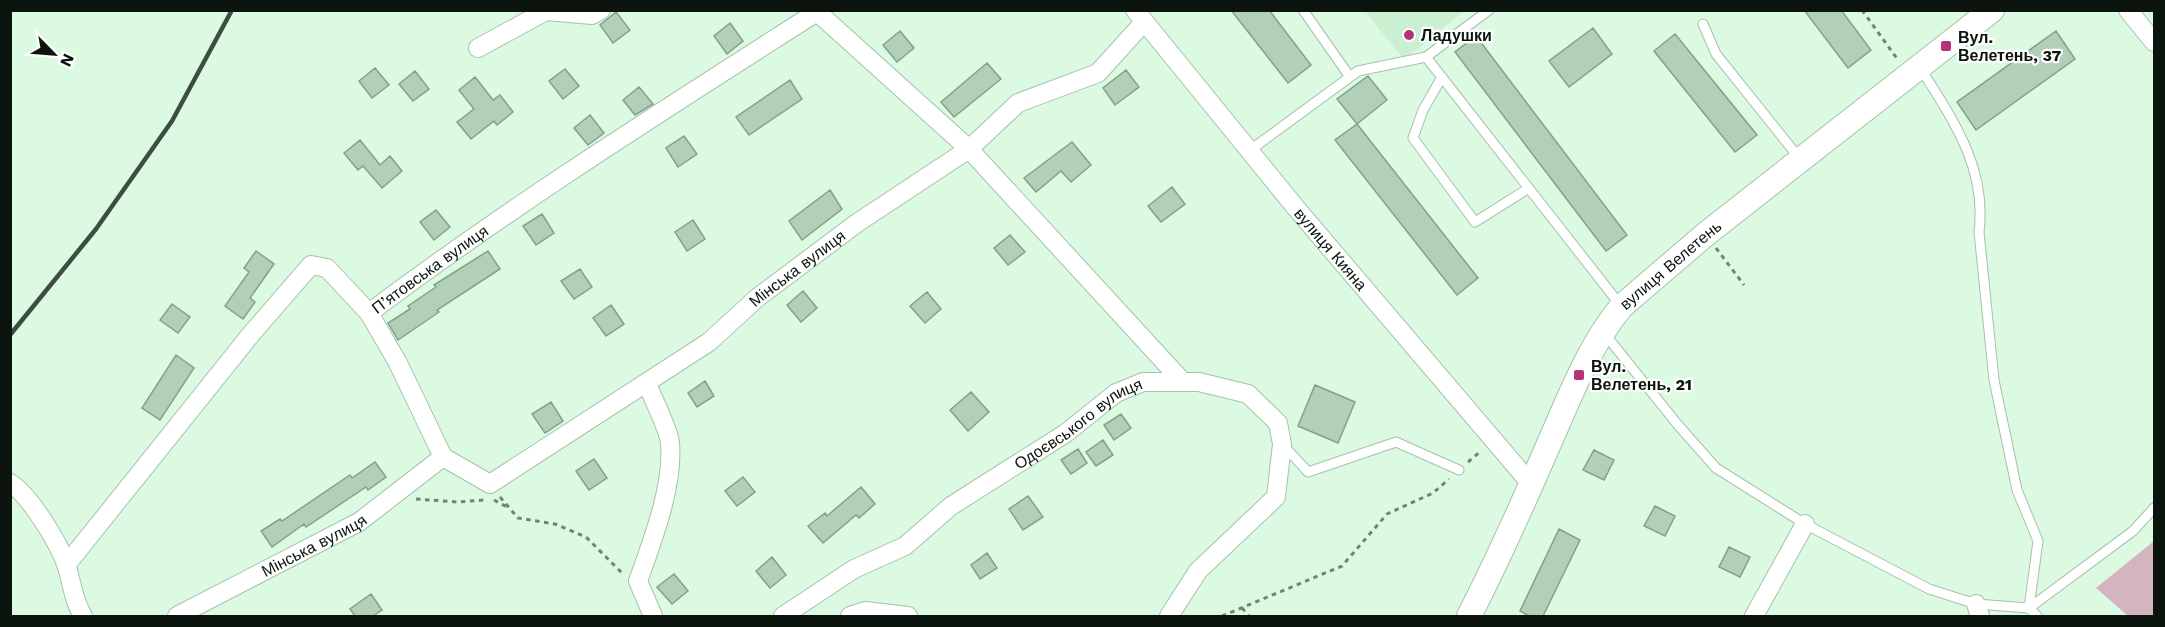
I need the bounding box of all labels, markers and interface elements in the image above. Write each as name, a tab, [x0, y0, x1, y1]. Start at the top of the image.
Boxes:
north arrow	[24, 24, 84, 84]
place label: Ладушки	[1421, 26, 1492, 45]
marker: Ладушки	[1402, 28, 1416, 42]
place label: Вул. Велетень, 37	[1958, 28, 2062, 65]
marker: Вул. Велетень, 37	[1939, 39, 1953, 53]
text: N	[56, 51, 78, 70]
street label: вулиця Кияна	[1291, 204, 1371, 294]
street label: вулиця Велетень	[1616, 216, 1725, 313]
street label: П’ятовська вулиця	[368, 221, 492, 317]
street label: Мінська вулиця	[745, 226, 849, 310]
place label: Вул. Велетень, 21	[1591, 357, 1692, 394]
marker: Вул. Велетень, 21	[1572, 368, 1586, 382]
street label: Одоєвського вулиця	[1010, 374, 1145, 473]
street label: Мінська вулиця	[258, 510, 370, 580]

